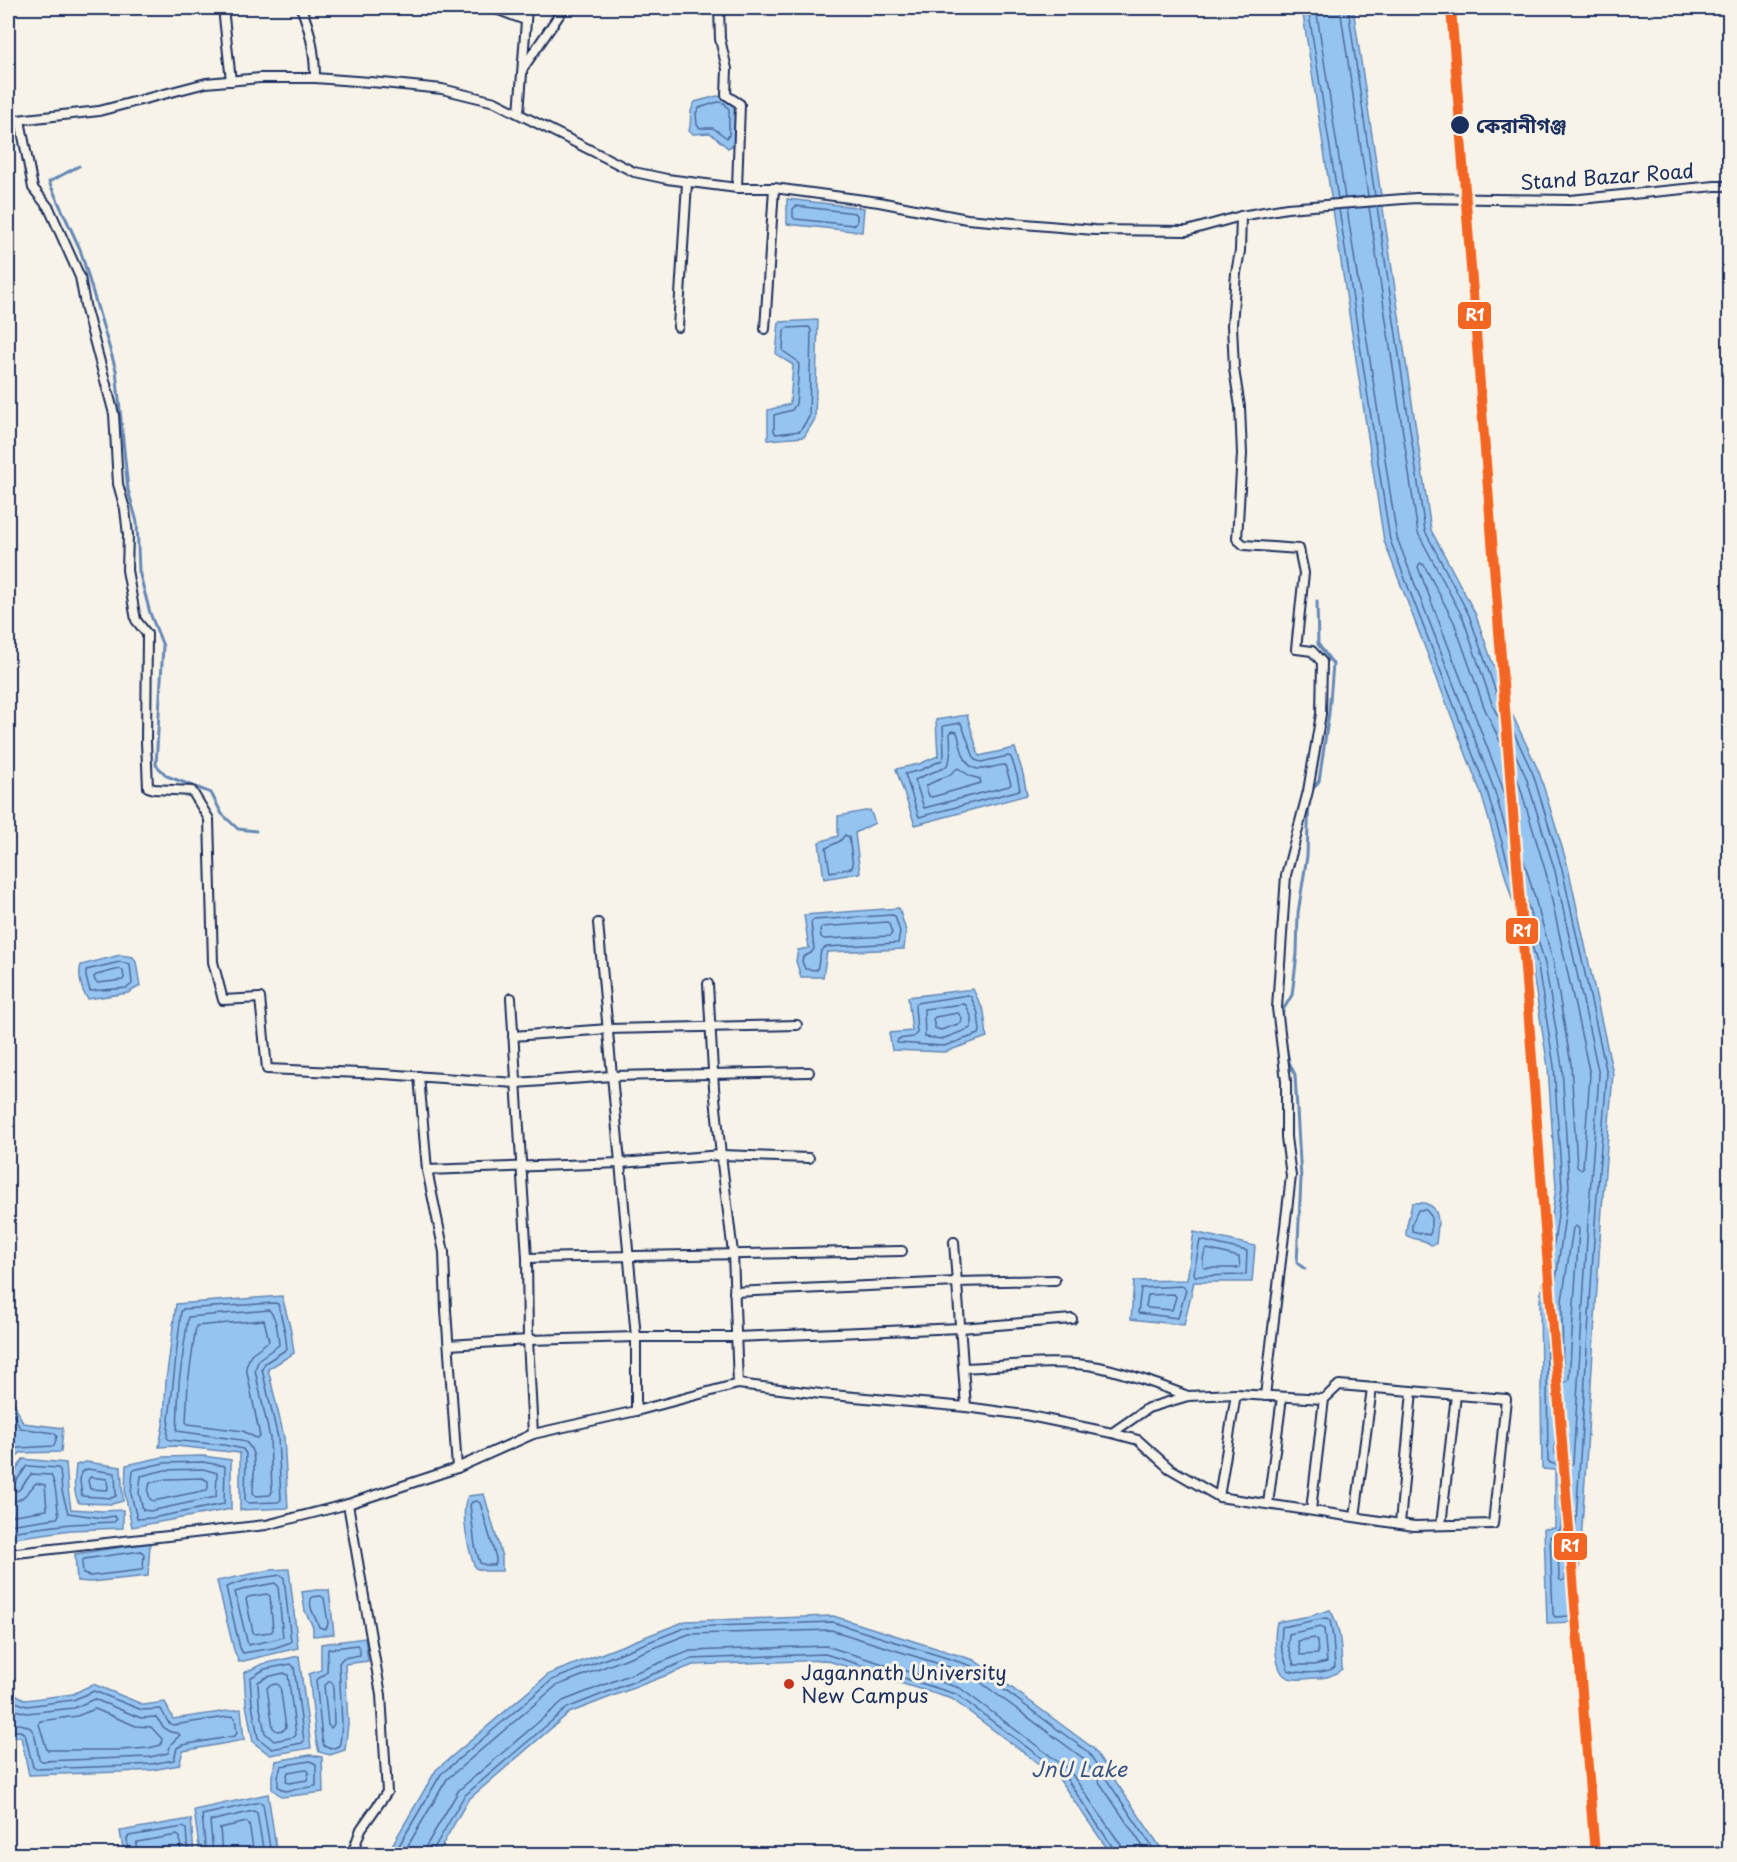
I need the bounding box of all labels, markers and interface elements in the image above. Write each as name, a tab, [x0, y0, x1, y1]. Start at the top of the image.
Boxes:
place label: কেরানীগঞ্জ	[1476, 110, 1567, 140]
marker: কেরানীগঞ্জ	[1449, 114, 1471, 136]
street label: Stand Bazar Road	[1519, 155, 1695, 197]
line badge: R1	[1457, 301, 1492, 330]
text: R1	[1466, 302, 1485, 326]
line badge: R1	[1505, 917, 1539, 945]
text: R1	[1513, 918, 1532, 942]
line badge: R1	[1553, 1532, 1588, 1561]
text: R1	[1561, 1533, 1580, 1557]
place label: Jagannath University New Campus	[801, 1657, 1007, 1710]
marker: Jagannath University New Campus	[782, 1677, 796, 1691]
water label: JnU Lake	[1031, 1752, 1129, 1784]

